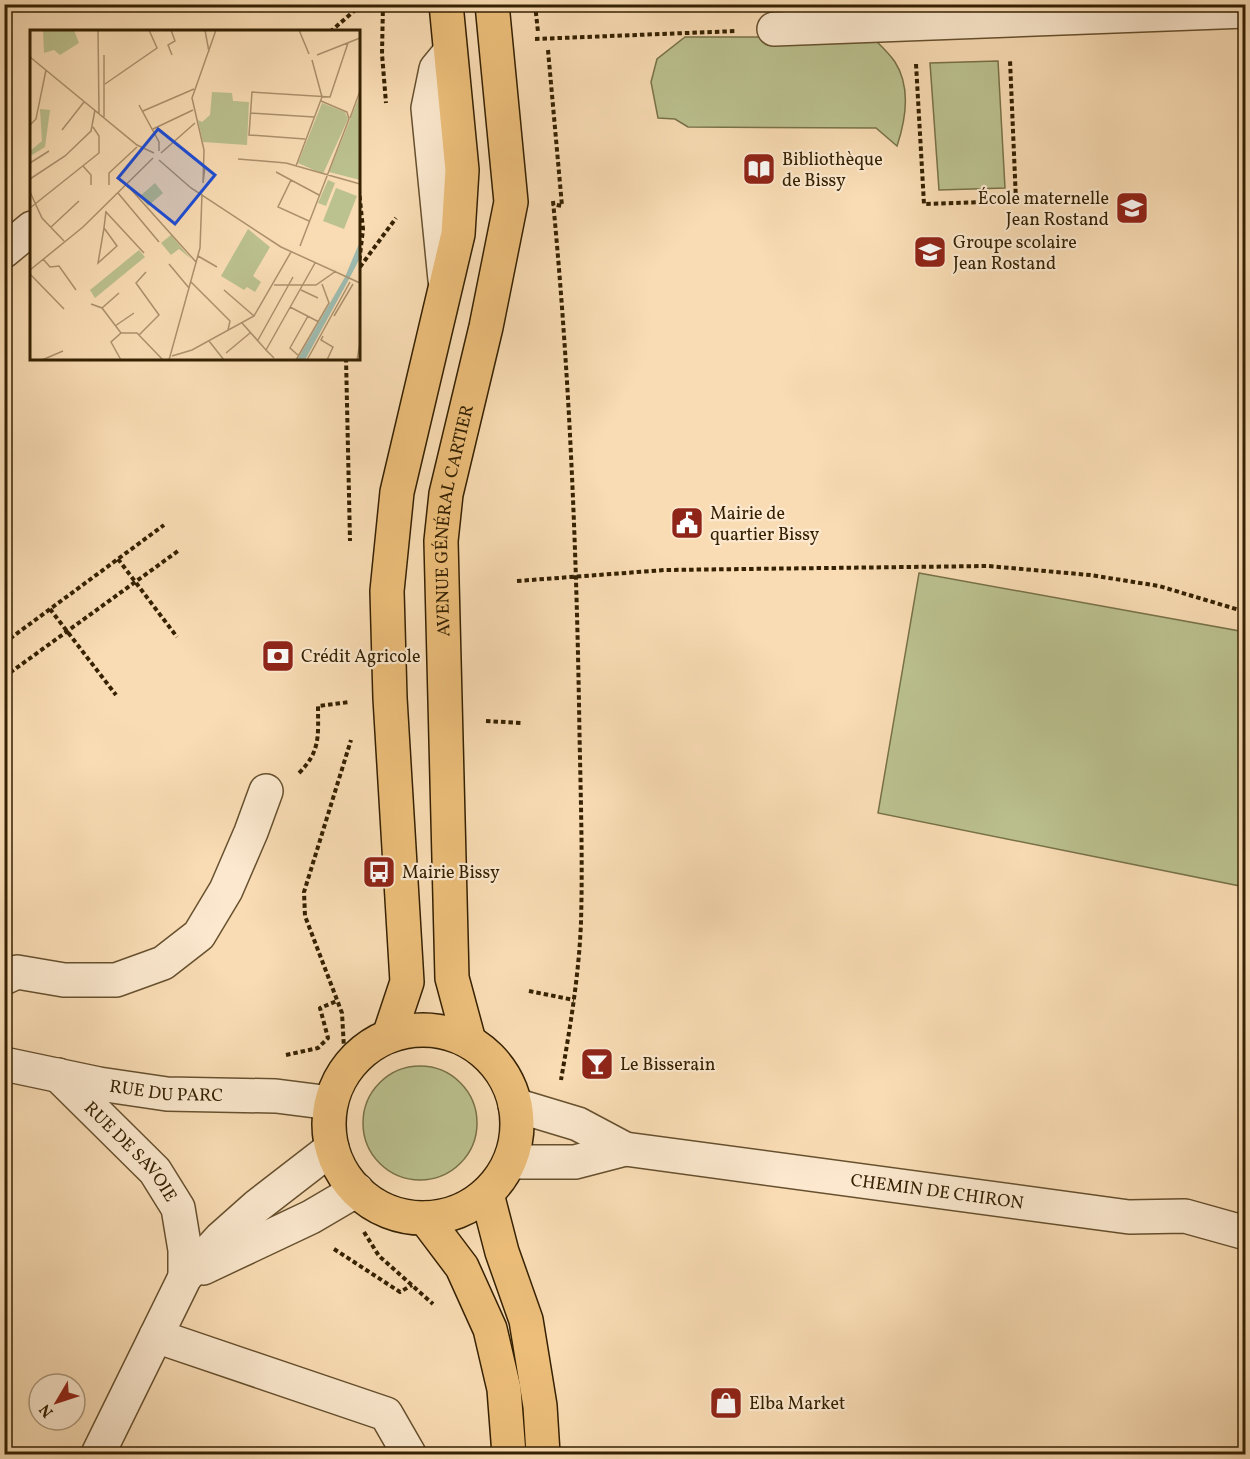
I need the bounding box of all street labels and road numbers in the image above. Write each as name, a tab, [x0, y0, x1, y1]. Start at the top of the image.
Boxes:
street label: AVENUE GÉNÉRAL CARTIER	[430, 402, 481, 637]
street label: RUE DU PARC	[108, 1075, 223, 1109]
street label: RUE DE SAVOIE	[78, 1096, 182, 1207]
street label: CHEMIN DE CHIRON	[849, 1169, 1025, 1217]

